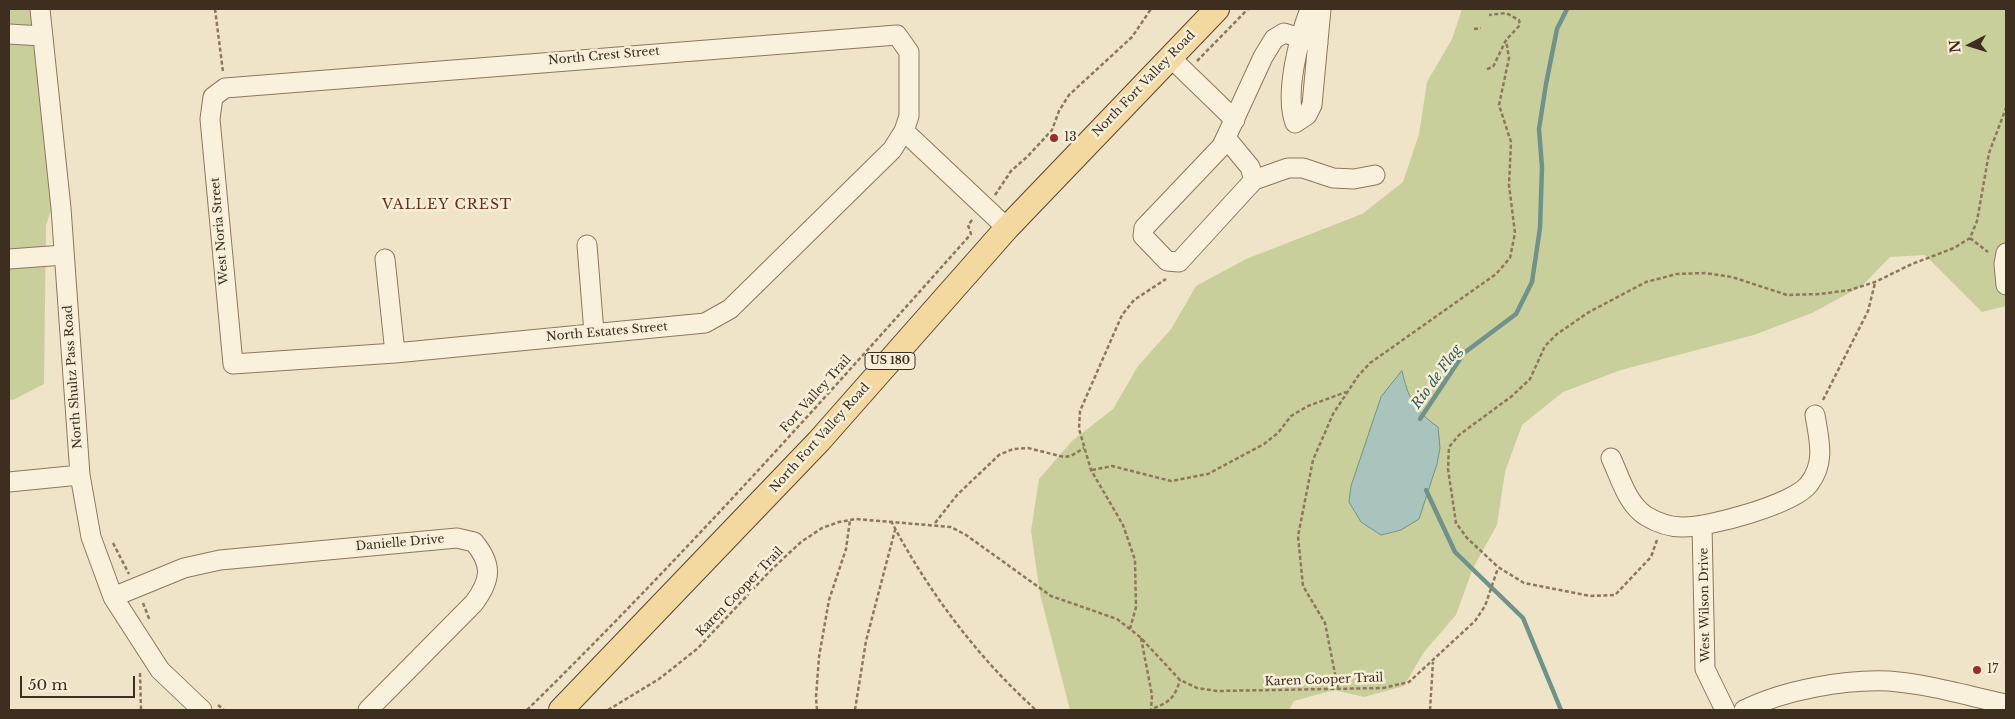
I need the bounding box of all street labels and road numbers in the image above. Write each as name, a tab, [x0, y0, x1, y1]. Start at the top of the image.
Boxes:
street label: North Fort Valley Road	[1090, 28, 1198, 140]
street label: North Crest Street	[548, 44, 660, 68]
street label: West Noria Street	[208, 177, 232, 285]
street label: North Shultz Pass Road	[61, 305, 85, 449]
street label: North Estates Street	[546, 320, 668, 344]
street label: Fort Valley Trail	[778, 352, 854, 436]
road number: US 180	[865, 352, 915, 370]
street label: North Fort Valley Road	[767, 380, 873, 496]
street label: Danielle Drive	[355, 532, 445, 554]
street label: Karen Cooper Trail	[694, 544, 786, 640]
street label: West Wilson Drive	[1697, 547, 1713, 663]
street label: Karen Cooper Trail	[1264, 671, 1384, 689]

